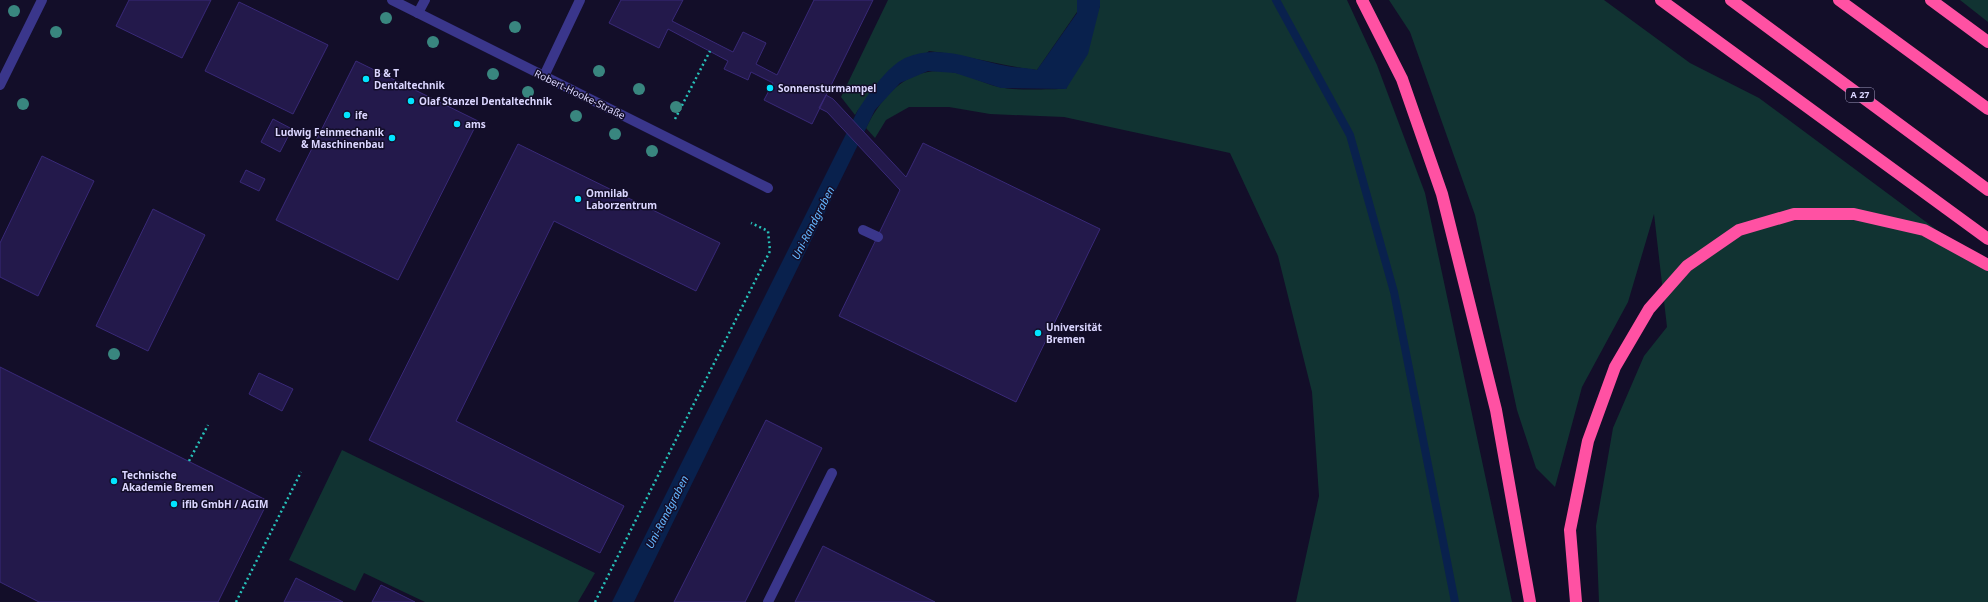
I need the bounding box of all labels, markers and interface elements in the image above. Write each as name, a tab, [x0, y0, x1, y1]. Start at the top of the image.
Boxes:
place label: B & T Dentaltechnik	[374, 66, 446, 92]
street label: Robert-Hooke-Straße	[532, 66, 628, 122]
marker: B & T Dentaltechnik	[361, 74, 371, 84]
place label: Sonnensturmampel	[778, 81, 876, 95]
marker: Sonnensturmampel	[765, 83, 775, 93]
road number: A 27	[1846, 88, 1874, 102]
place label: Olaf Stanzel Dentaltechnik	[419, 94, 553, 108]
marker: Olaf Stanzel Dentaltechnik	[406, 96, 416, 106]
place label: ife	[355, 108, 368, 122]
marker: ife	[342, 110, 352, 120]
place label: ams	[465, 117, 486, 131]
marker: ams	[452, 119, 462, 129]
place label: Ludwig Feinmechanik & Maschinenbau	[275, 125, 385, 151]
marker: Ludwig Feinmechanik & Maschinenbau	[387, 133, 397, 143]
water label: Uni-Randgraben	[788, 184, 837, 262]
place label: Omnilab Laborzentrum	[586, 186, 657, 212]
marker: Omnilab Laborzentrum	[573, 194, 583, 204]
place label: Universität Bremen	[1046, 320, 1103, 346]
marker: Universität Bremen	[1033, 328, 1043, 338]
place label: Technische Akademie Bremen	[122, 468, 214, 494]
water label: Uni-Randgraben	[642, 473, 691, 551]
marker: Technische Akademie Bremen	[109, 476, 119, 486]
place label: ifib GmbH / AGIM	[182, 497, 268, 511]
marker: ifib GmbH / AGIM	[169, 499, 179, 509]

